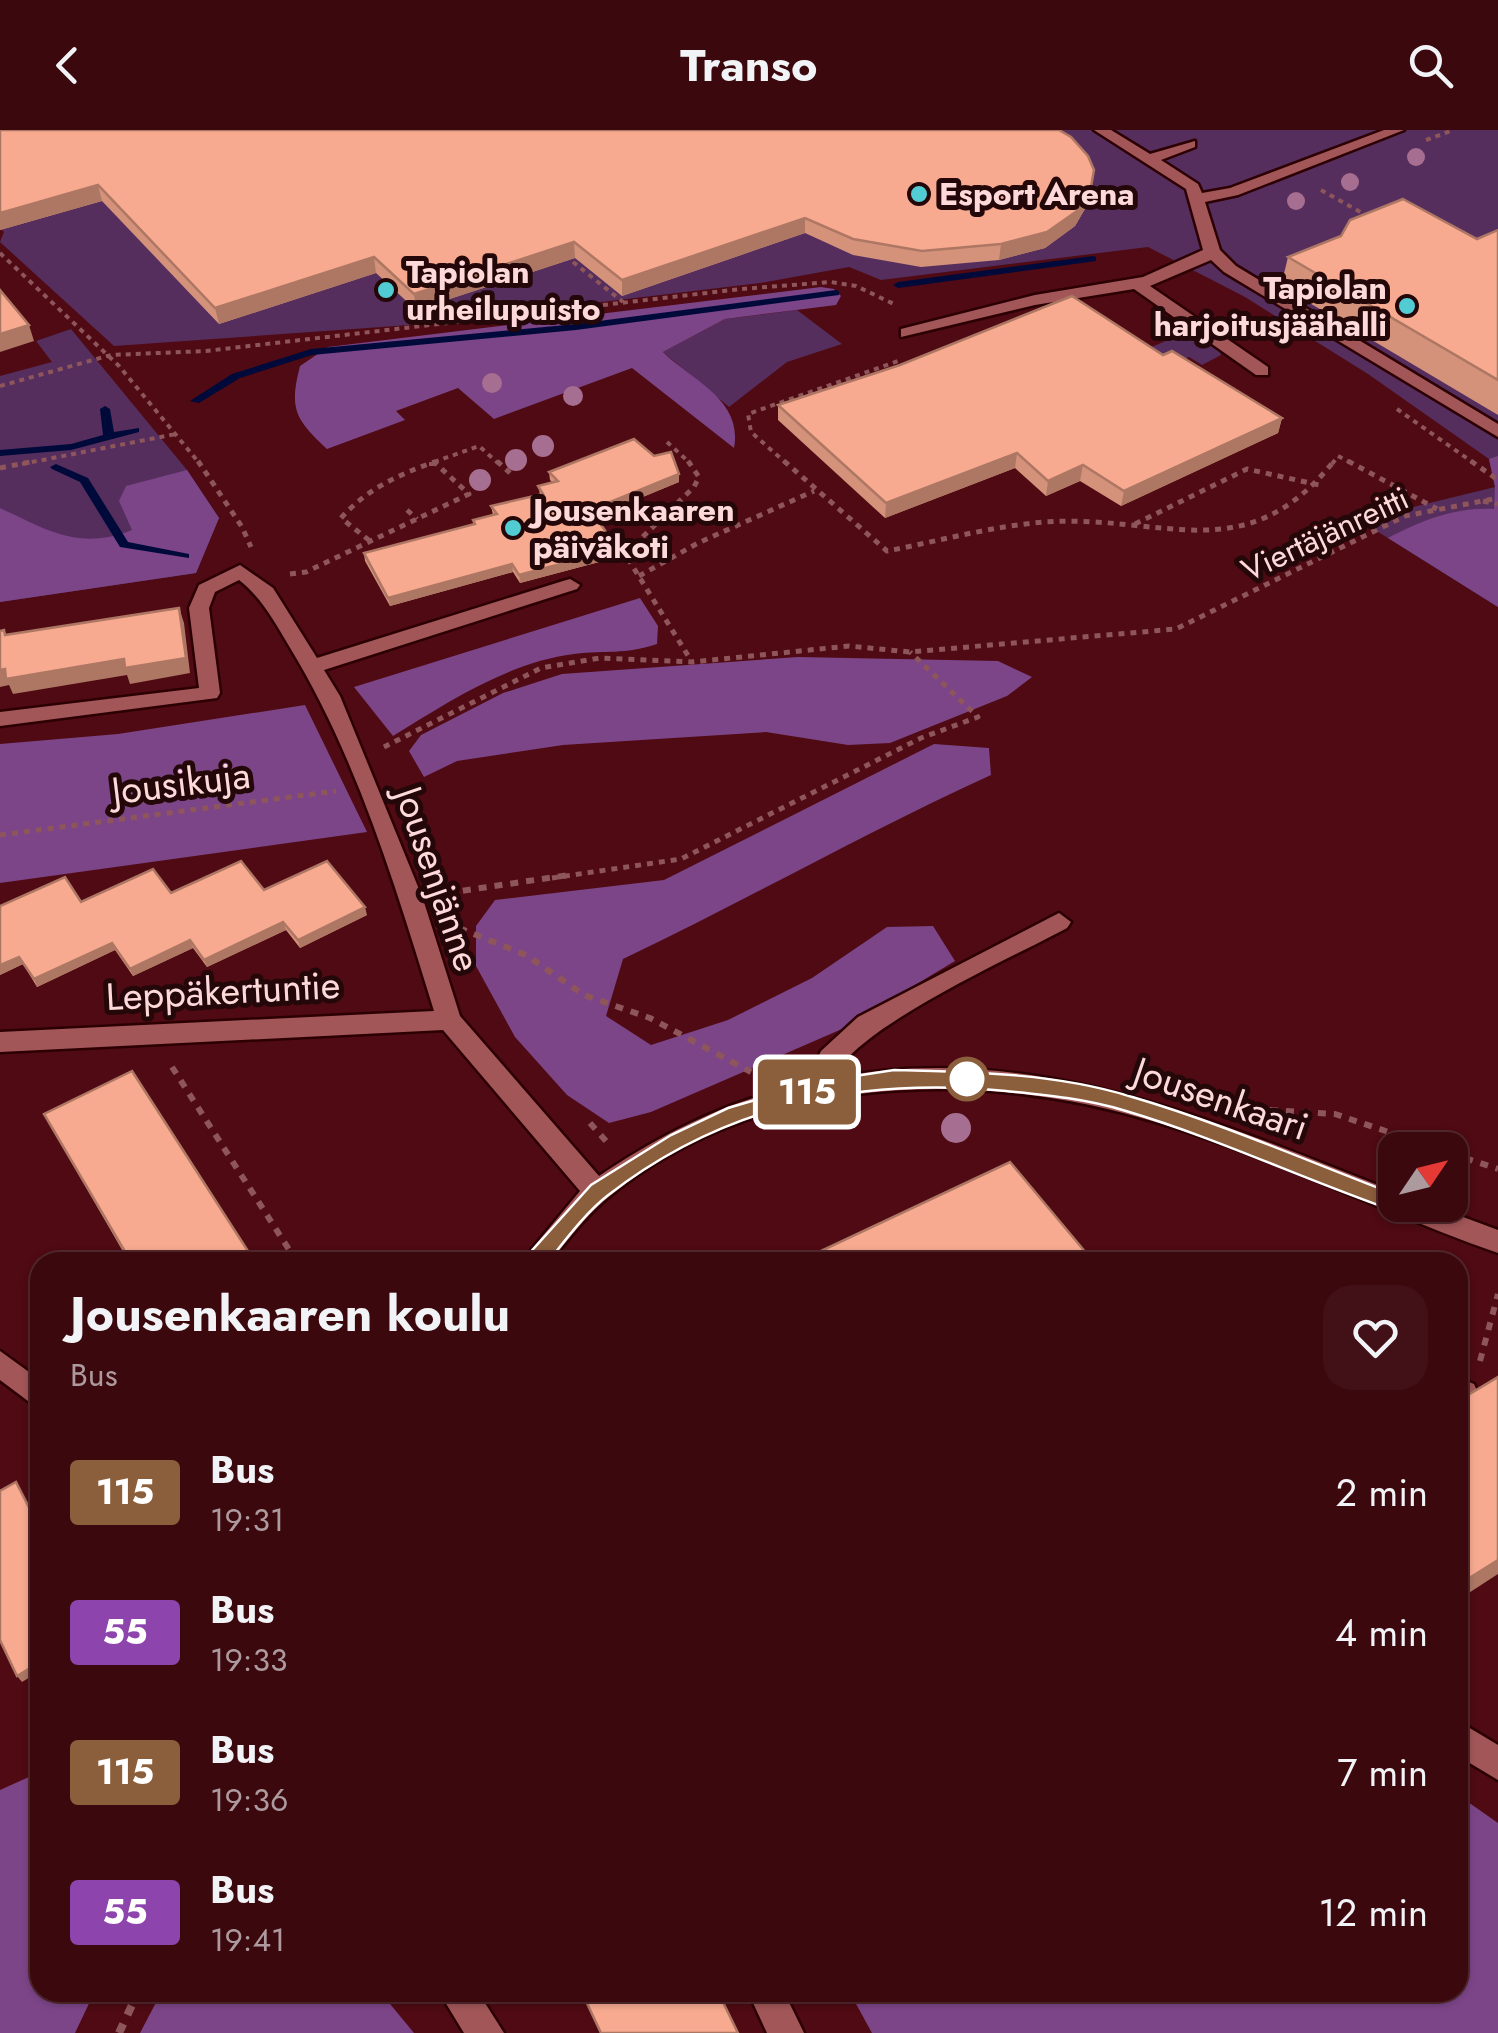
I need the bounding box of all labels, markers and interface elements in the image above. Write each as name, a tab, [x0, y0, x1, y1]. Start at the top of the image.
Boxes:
text: Transo	[680, 33, 818, 98]
icon: back	[40, 38, 95, 93]
icon: search	[1403, 38, 1458, 93]
place label: Esport Arena	[939, 171, 1135, 217]
marker: Esport Arena	[908, 183, 930, 205]
place label: Tapiolan urheilupuisto	[406, 249, 601, 332]
place label: Tapiolan harjoitusjäähalli	[1154, 265, 1387, 348]
marker: Tapiolan urheilupuisto	[375, 279, 397, 301]
marker: Tapiolan harjoitusjäähalli	[1396, 295, 1418, 317]
street label: Viertäjänreitti	[1234, 475, 1416, 593]
place label: Jousenkaaren päiväkoti	[527, 487, 735, 570]
marker: Jousenkaaren päiväkoti	[502, 517, 524, 539]
street label: Jousikuja	[104, 747, 253, 819]
street label: Jousenjänne	[380, 774, 496, 979]
street label: Leppäkertuntie	[104, 957, 342, 1024]
street label: Jousenkaari	[1122, 1041, 1316, 1154]
unlabelled marker	[946, 1058, 988, 1100]
line badge: 115	[750, 1060, 864, 1124]
text: 115	[778, 1067, 836, 1117]
north arrow	[1378, 1132, 1468, 1222]
map controls	[1378, 1132, 1468, 1222]
text: Jousenkaaren koulu	[70, 1280, 510, 1349]
button: heart	[1323, 1285, 1428, 1390]
text: Bus	[70, 1352, 118, 1398]
text: Bus	[210, 1442, 274, 1497]
text: 2 min	[1336, 1465, 1428, 1520]
text: 115	[96, 1467, 154, 1517]
text: 19:31	[210, 1497, 284, 1543]
text: Bus	[210, 1582, 274, 1637]
text: 4 min	[1335, 1605, 1428, 1660]
text: 55	[102, 1607, 148, 1657]
text: 19:33	[210, 1637, 287, 1683]
text: Bus	[210, 1722, 274, 1777]
text: 7 min	[1337, 1745, 1428, 1800]
text: 115	[96, 1747, 154, 1797]
text: 19:36	[210, 1777, 288, 1823]
text: Bus	[210, 1862, 274, 1917]
text: 12 min	[1318, 1885, 1428, 1940]
text: 55	[102, 1887, 148, 1937]
text: 19:41	[210, 1917, 286, 1963]

